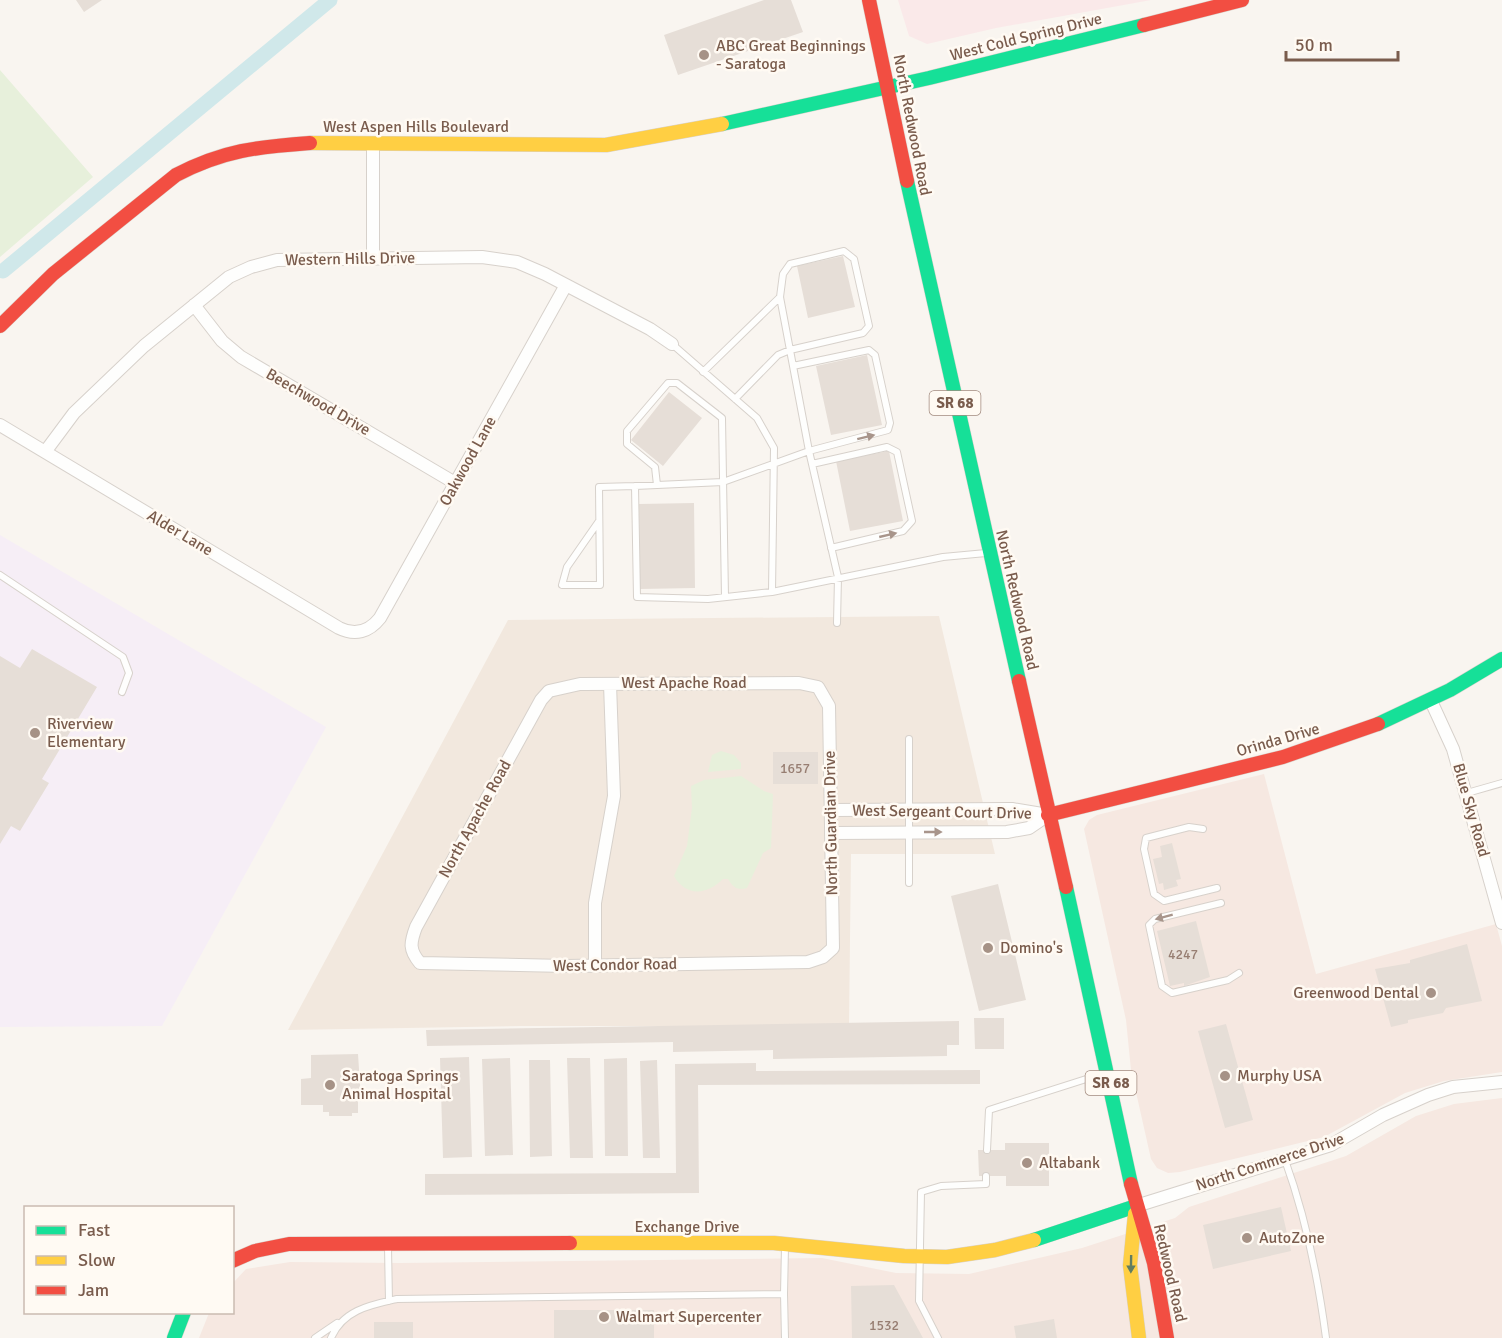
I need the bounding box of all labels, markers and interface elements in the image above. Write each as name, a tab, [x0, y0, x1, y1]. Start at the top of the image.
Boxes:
street label: West Cold Spring Drive	[948, 8, 1104, 66]
scale bar	[1286, 24, 1398, 62]
text: 50 m	[1295, 34, 1333, 56]
place label: ABC Great Beginnings - Saratoga	[716, 36, 866, 74]
marker: ABC Great Beginnings - Saratoga	[697, 48, 711, 62]
street label: North Redwood Road	[889, 53, 935, 197]
street label: West Aspen Hills Boulevard	[323, 117, 509, 137]
street label: Western Hills Drive	[285, 248, 415, 270]
street label: Beechwood Drive	[262, 364, 374, 440]
road number: SR 68	[930, 391, 980, 415]
street label: Oakwood Lane	[435, 413, 501, 509]
one-way arrow	[856, 431, 875, 441]
street label: Alder Lane	[143, 506, 217, 560]
street label: North Redwood Road	[991, 528, 1043, 672]
one-way arrow	[879, 529, 897, 539]
street label: West Apache Road	[621, 673, 747, 693]
place label: Riverview Elementary	[47, 714, 126, 752]
street label: Orinda Drive	[1234, 719, 1322, 761]
marker: Riverview Elementary	[28, 726, 42, 740]
street label: North Guardian Drive	[820, 750, 842, 896]
street label: North Apache Road	[434, 757, 516, 881]
house number: 1657	[780, 760, 810, 777]
street label: Blue Sky Road	[1448, 761, 1494, 859]
street label: West Sergeant Court Drive	[852, 800, 1032, 824]
one-way arrow	[923, 827, 942, 837]
one-way arrow	[1155, 913, 1173, 922]
place label: Domino's	[1000, 938, 1063, 958]
marker: Domino's	[981, 941, 995, 955]
house number: 4247	[1168, 946, 1198, 963]
street label: West Condor Road	[553, 954, 677, 976]
place label: Greenwood Dental	[1293, 983, 1419, 1003]
marker: Greenwood Dental	[1424, 986, 1438, 1000]
place label: Saratoga Springs Animal Hospital	[342, 1066, 459, 1104]
place label: Murphy USA	[1237, 1066, 1322, 1086]
marker: Murphy USA	[1218, 1069, 1232, 1083]
road number: SR 68	[1086, 1071, 1136, 1095]
marker: Saratoga Springs Animal Hospital	[323, 1078, 337, 1092]
street label: North Commerce Drive	[1193, 1129, 1347, 1195]
place label: Altabank	[1039, 1153, 1100, 1173]
marker: Altabank	[1020, 1156, 1034, 1170]
legend	[24, 1206, 234, 1314]
street label: Exchange Drive	[635, 1217, 739, 1237]
text: Fast	[78, 1219, 110, 1241]
street label: Redwood Road	[1149, 1222, 1191, 1324]
place label: AutoZone	[1259, 1228, 1325, 1248]
marker: AutoZone	[1240, 1231, 1254, 1245]
text: Slow	[78, 1249, 115, 1271]
one-way arrow	[1126, 1254, 1136, 1273]
text: Jam	[78, 1279, 109, 1301]
place label: Walmart Supercenter	[616, 1307, 761, 1327]
marker: Walmart Supercenter	[597, 1310, 611, 1324]
house number: 1532	[869, 1317, 899, 1334]

